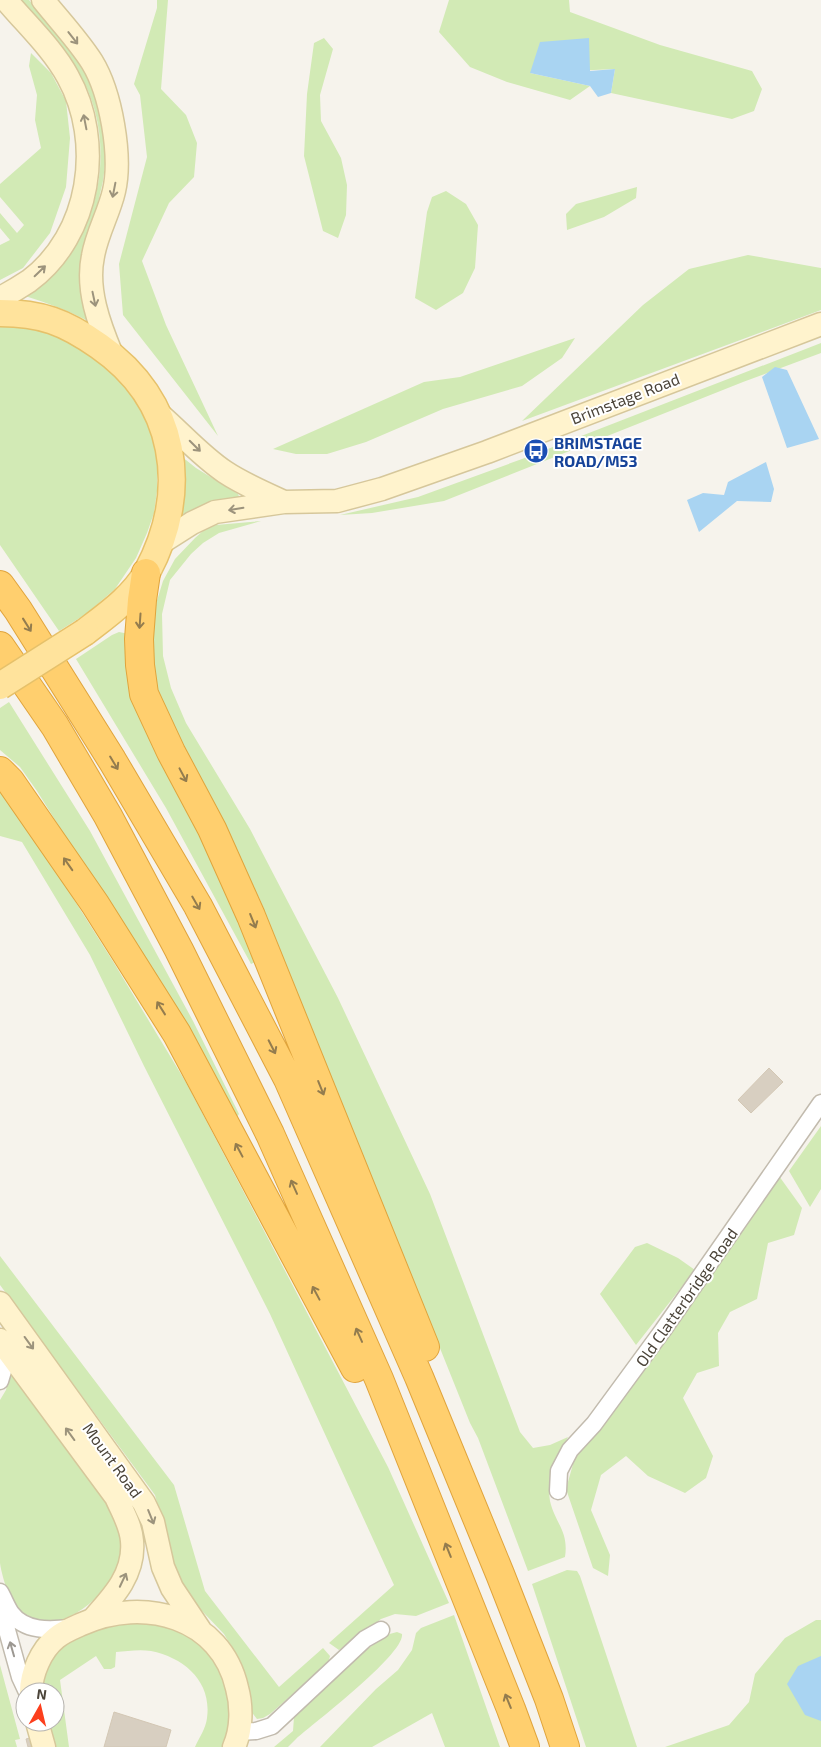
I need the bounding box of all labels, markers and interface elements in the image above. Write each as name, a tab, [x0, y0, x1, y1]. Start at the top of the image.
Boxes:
one-way arrow	[68, 31, 79, 44]
one-way arrow	[79, 115, 89, 131]
one-way arrow	[108, 181, 118, 197]
one-way arrow	[34, 265, 46, 277]
one-way arrow	[90, 291, 99, 307]
street label: Brimstage Road	[568, 368, 682, 428]
place label: BRIMSTAGE ROAD/M53	[554, 433, 642, 470]
bus stop icon: BRIMSTAGE ROAD/M53	[523, 438, 549, 464]
one-way arrow	[189, 440, 201, 453]
one-way arrow	[228, 504, 244, 514]
one-way arrow	[136, 613, 145, 629]
one-way arrow	[23, 618, 33, 632]
one-way arrow	[109, 756, 119, 770]
one-way arrow	[178, 767, 188, 782]
one-way arrow	[63, 857, 73, 871]
one-way arrow	[192, 895, 202, 910]
one-way arrow	[249, 913, 259, 928]
one-way arrow	[155, 1001, 165, 1015]
one-way arrow	[267, 1039, 277, 1054]
one-way arrow	[317, 1080, 326, 1095]
one-way arrow	[234, 1143, 244, 1157]
one-way arrow	[288, 1180, 298, 1195]
street label: Old Clatterbridge Road	[631, 1224, 741, 1370]
one-way arrow	[311, 1286, 320, 1301]
one-way arrow	[354, 1328, 364, 1343]
one-way arrow	[24, 1336, 34, 1350]
street label: Mount Road	[79, 1419, 147, 1501]
one-way arrow	[64, 1428, 75, 1441]
one-way arrow	[146, 1509, 156, 1524]
one-way arrow	[443, 1543, 452, 1558]
one-way arrow	[119, 1573, 129, 1588]
one-way arrow	[7, 1641, 17, 1657]
north arrow	[15, 1682, 65, 1732]
text: N	[36, 1685, 48, 1703]
one-way arrow	[503, 1694, 512, 1709]

